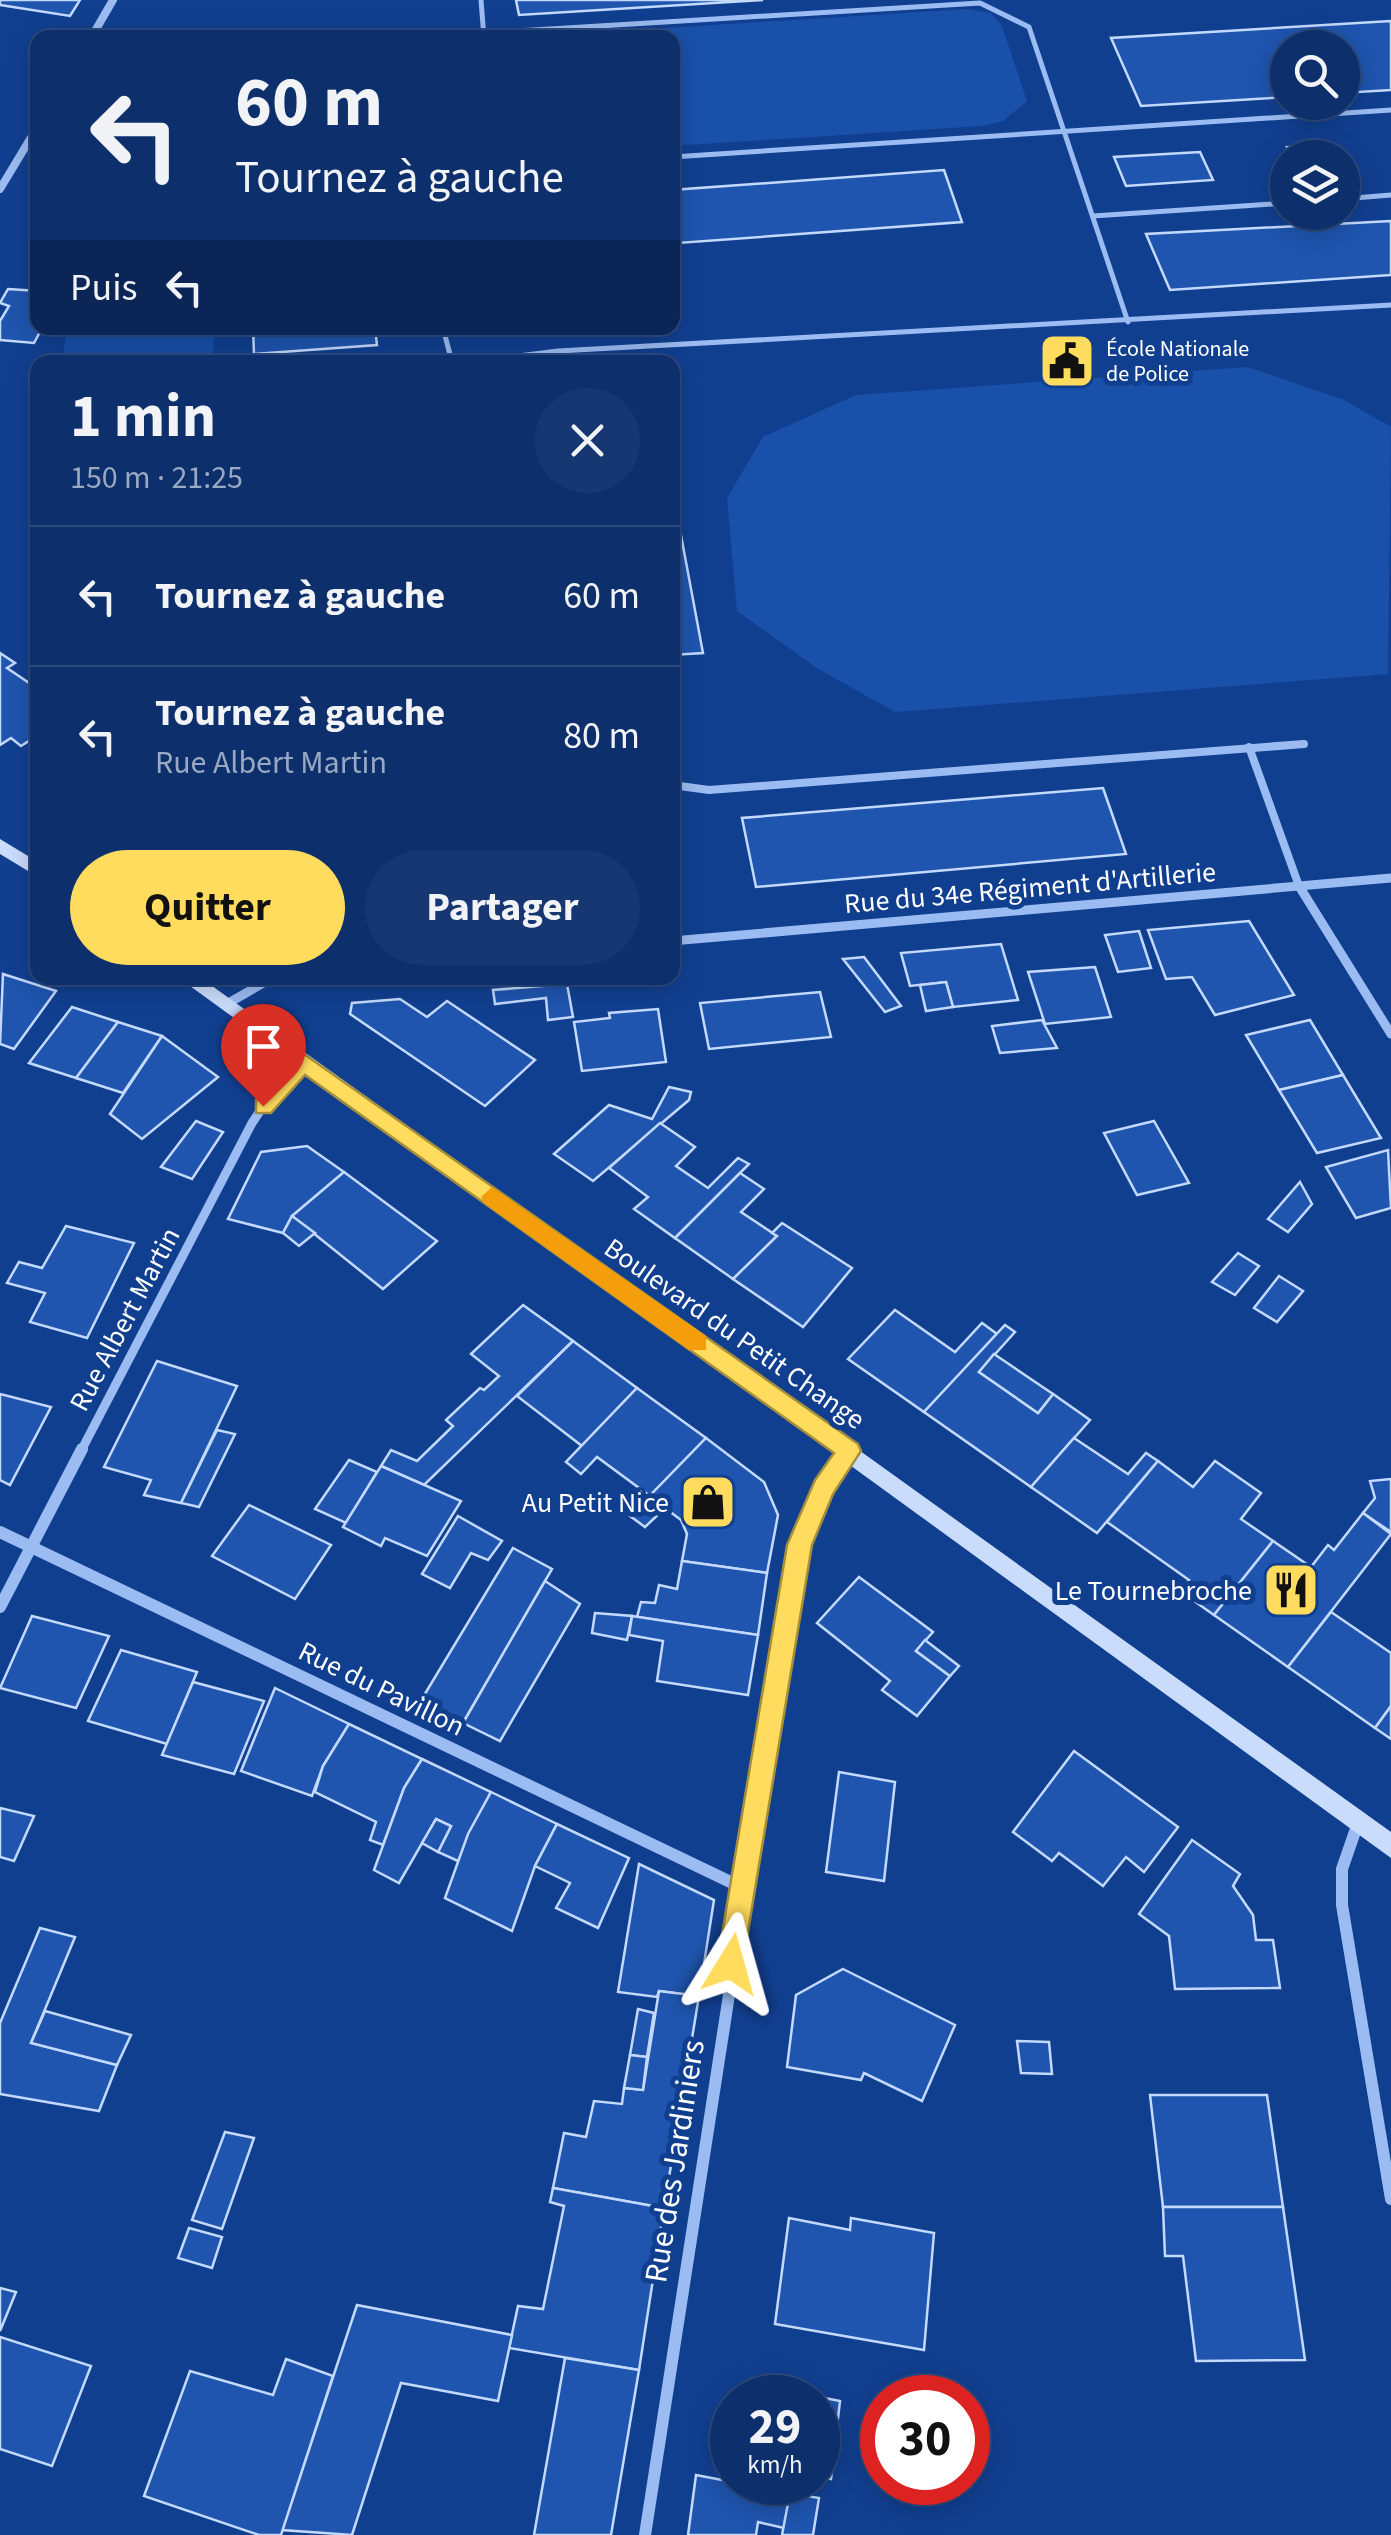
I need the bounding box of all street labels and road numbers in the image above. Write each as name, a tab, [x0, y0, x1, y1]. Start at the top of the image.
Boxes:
street label: Rue du 34e Régiment d'Artillerie	[843, 852, 1218, 924]
street label: Rue Albert Martin	[60, 1220, 190, 1418]
street label: Boulevard du Petit Change	[596, 1229, 873, 1439]
street label: Rue du Pavillon	[292, 1631, 471, 1746]
street label: Rue des Jardiniers	[633, 2037, 717, 2286]

